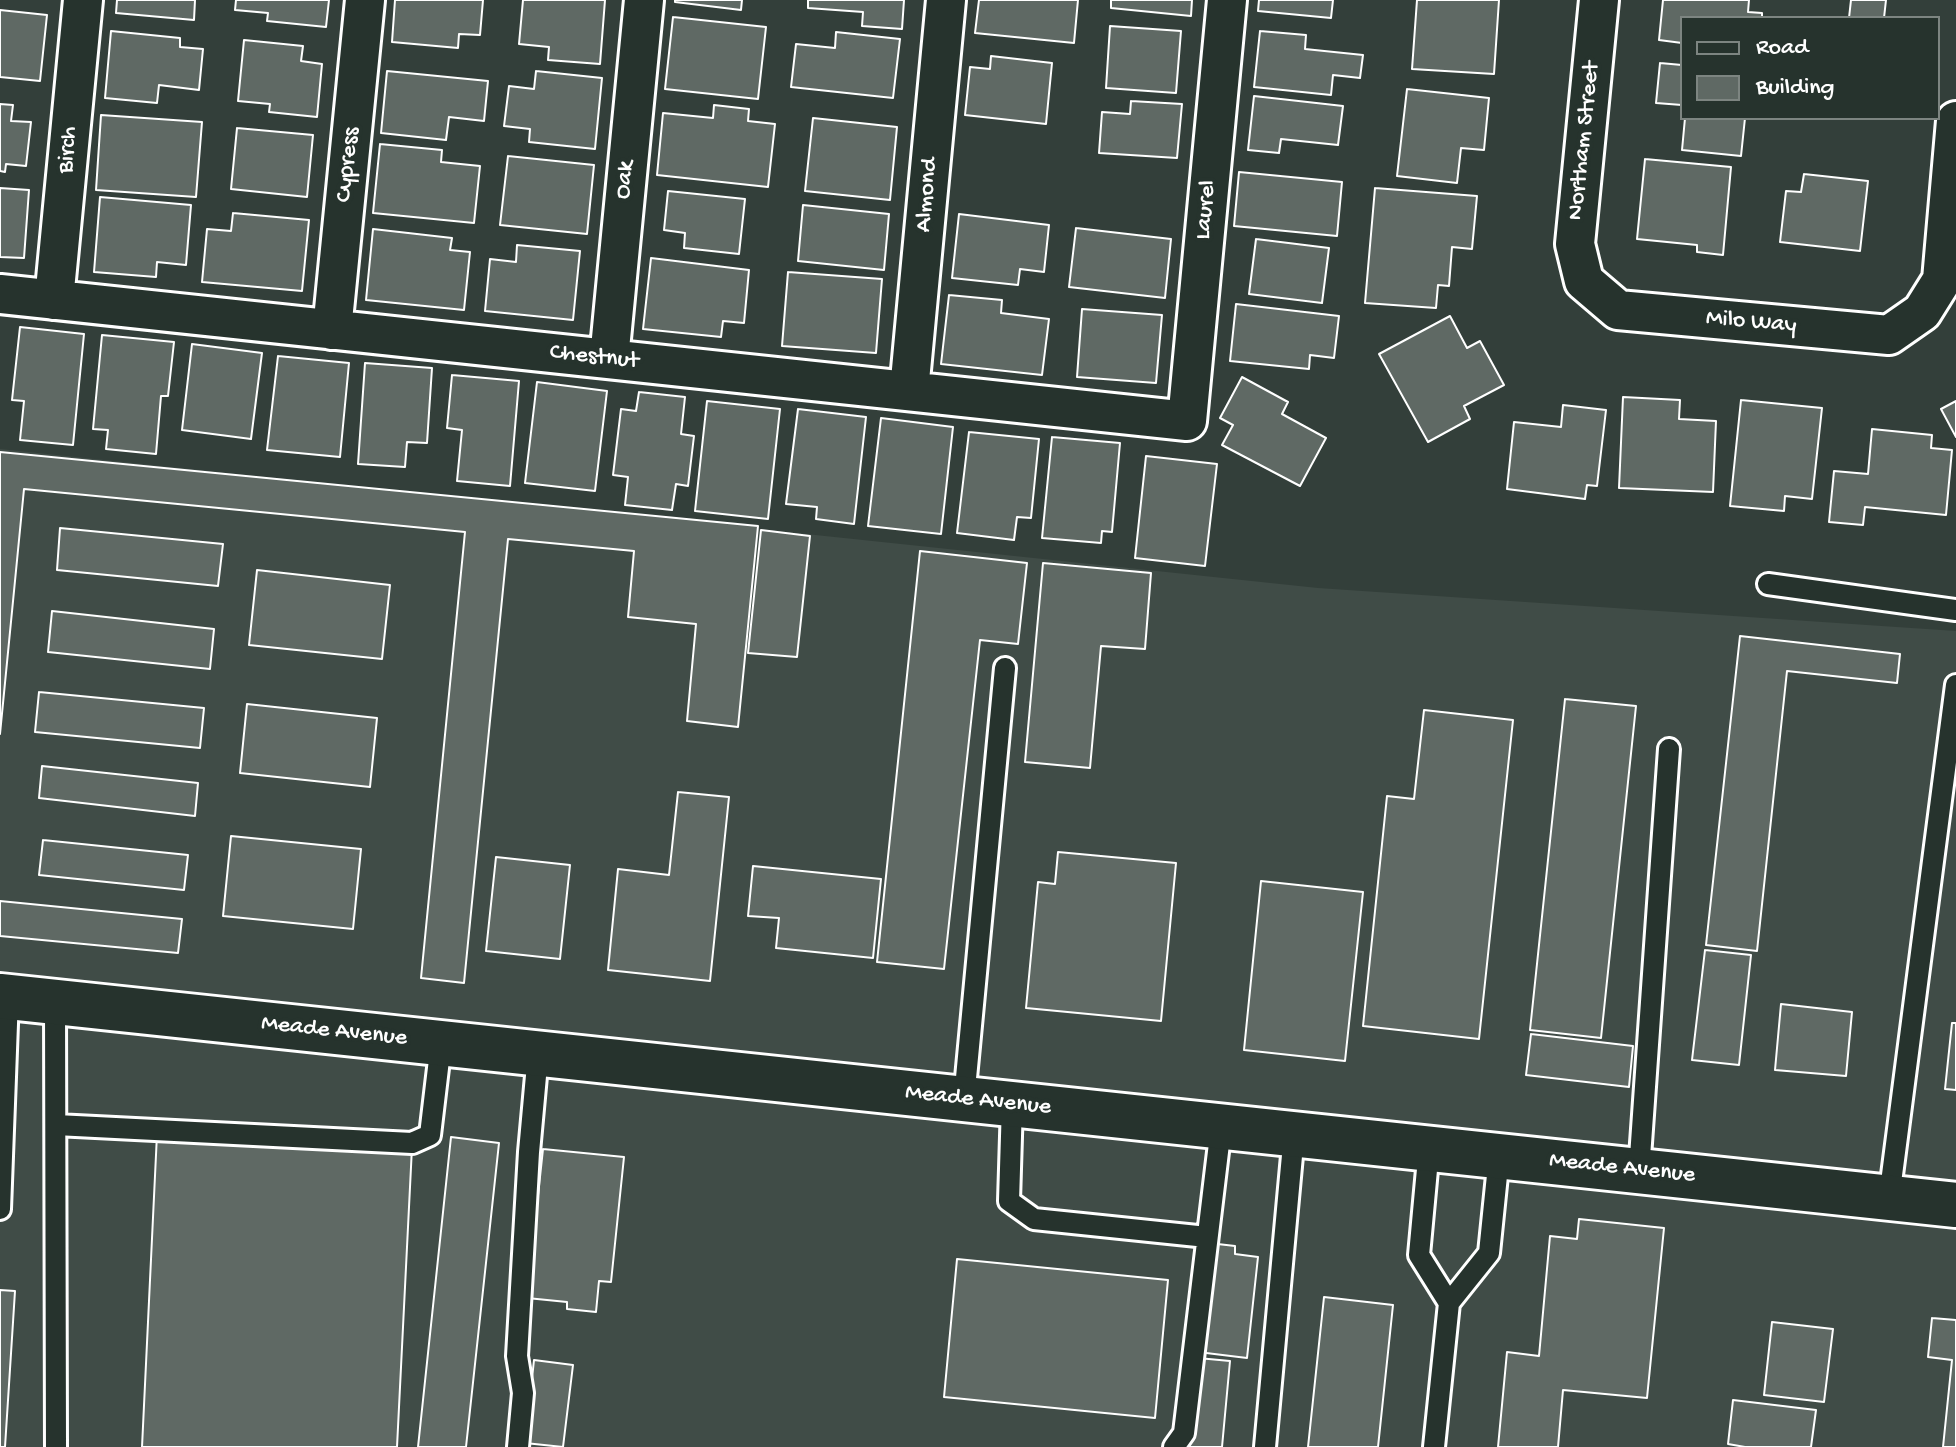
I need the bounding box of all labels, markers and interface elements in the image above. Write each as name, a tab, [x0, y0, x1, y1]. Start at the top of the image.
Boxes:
legend	[1680, 16, 1940, 120]
text: Road	[1756, 34, 1808, 63]
street label: Northam Street	[1562, 60, 1608, 222]
text: Building	[1756, 74, 1834, 103]
street label: Birch	[53, 125, 85, 175]
street label: Cypress	[331, 126, 367, 204]
street label: Almond	[910, 157, 946, 233]
street label: Oak	[610, 159, 642, 201]
street label: Laurel	[1190, 179, 1224, 241]
street label: Milo Way	[1705, 305, 1797, 341]
street label: Chestnut	[548, 339, 640, 377]
street label: Meade Avenue	[260, 1010, 408, 1054]
street label: Meade Avenue	[904, 1079, 1052, 1123]
street label: Meade Avenue	[1548, 1147, 1696, 1191]

